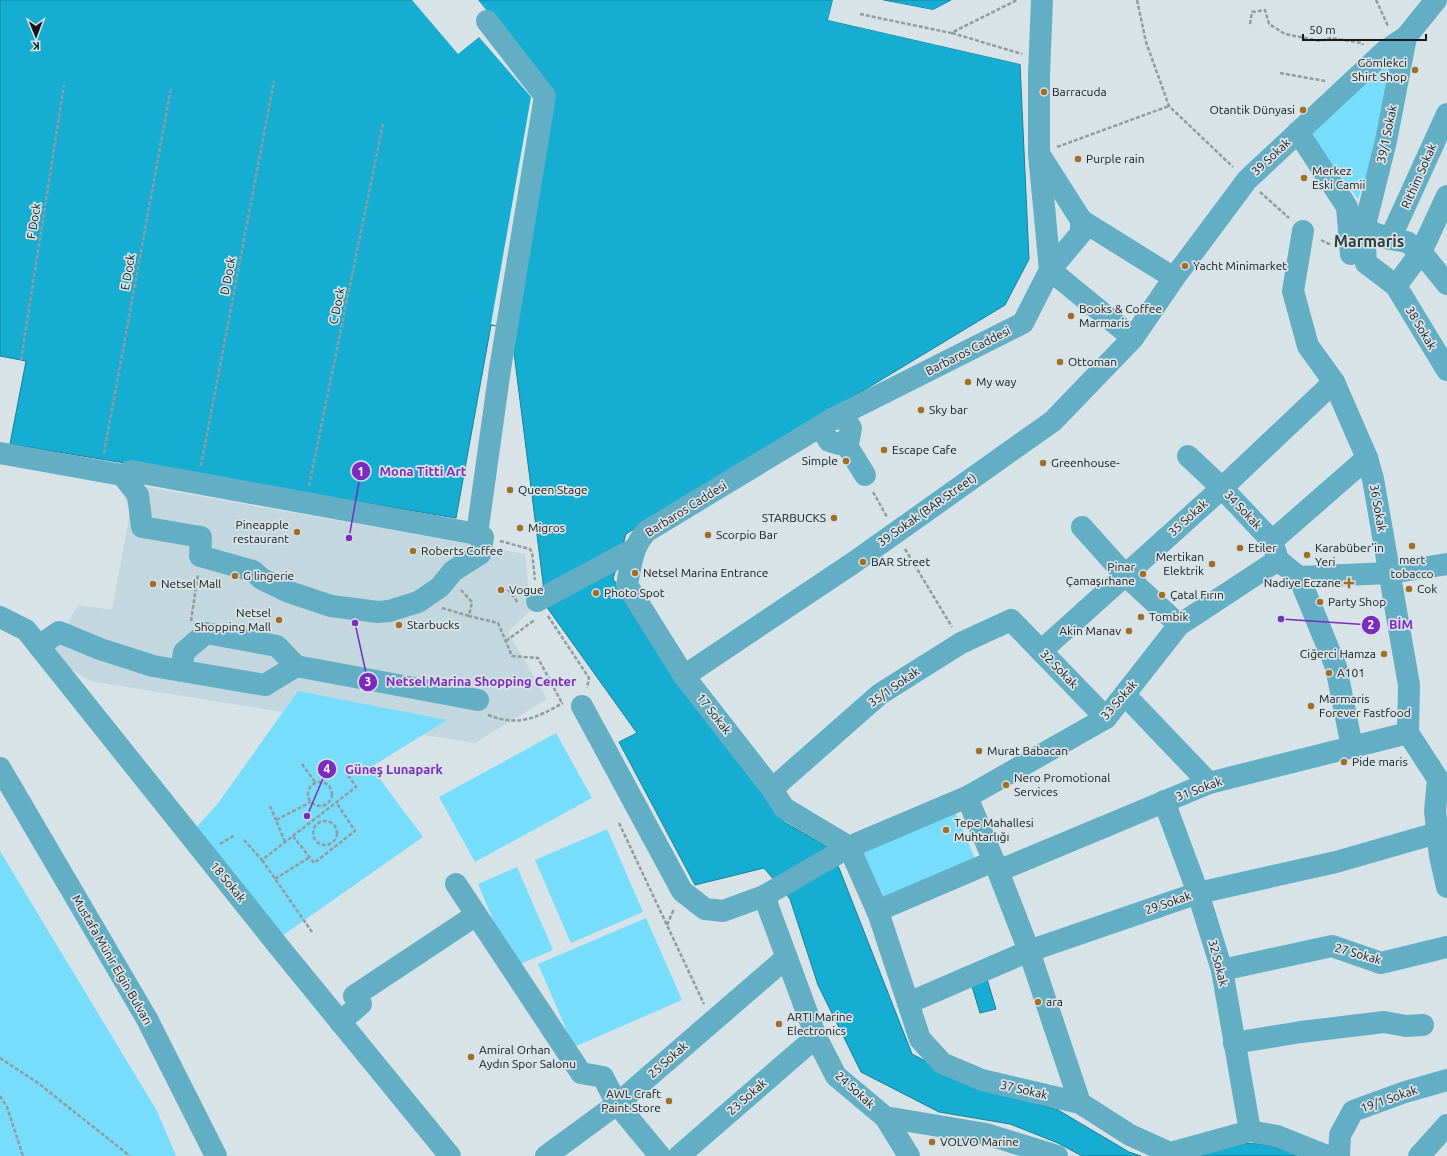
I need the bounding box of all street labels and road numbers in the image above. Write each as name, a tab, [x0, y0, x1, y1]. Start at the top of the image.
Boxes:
street label: 39/1 Sokak	[1374, 104, 1399, 164]
street label: 39 Sokak	[1249, 136, 1293, 178]
street label: Rithim Sokak	[1398, 141, 1439, 210]
street label: F Dock	[24, 202, 43, 240]
street label: E Dock	[118, 253, 137, 291]
street label: D Dock	[217, 256, 238, 296]
street label: C Dock	[326, 286, 347, 325]
street label: 38 Sokak	[1404, 304, 1439, 352]
street label: Barbaros Caddesi	[923, 324, 1012, 378]
street label: 39 Sokak (BAR Street)	[875, 471, 979, 549]
street label: Barbaros Caddesi	[643, 478, 729, 539]
street label: 36 Sokak	[1368, 483, 1389, 533]
street label: 34 Sokak	[1222, 488, 1264, 532]
street label: 35 Sokak	[1166, 497, 1210, 538]
street label: 32 Sokak	[1038, 647, 1081, 690]
street label: 35/1 Sokak	[866, 664, 922, 709]
street label: 33 Sokak	[1098, 677, 1139, 722]
street label: 17 Sokak	[695, 691, 734, 737]
street label: 31 Sokak	[1174, 774, 1224, 803]
street label: 18 Sokak	[208, 859, 249, 904]
street label: 29 Sokak	[1143, 889, 1193, 916]
street label: Mustafa Münir Elgin Bulvarı	[70, 893, 155, 1027]
street label: 32 Sokak	[1206, 938, 1231, 988]
street label: 27 Sokak	[1333, 941, 1383, 966]
street label: 25 Sokak	[645, 1039, 690, 1080]
street label: 24 Sokak	[833, 1069, 877, 1110]
street label: 23 Sokak	[724, 1076, 769, 1117]
street label: 37 Sokak	[999, 1078, 1049, 1101]
street label: 19/1 Sokak	[1359, 1083, 1419, 1114]

